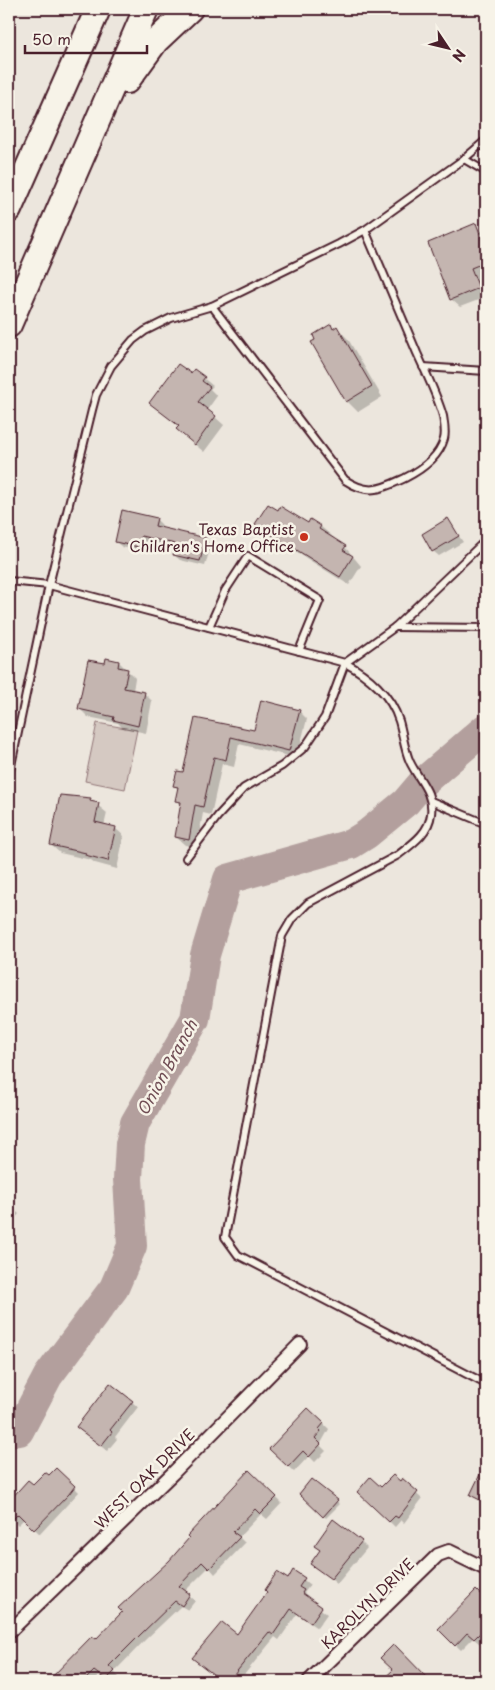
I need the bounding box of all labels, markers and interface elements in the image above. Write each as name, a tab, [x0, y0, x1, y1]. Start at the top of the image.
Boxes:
scale bar	[25, 22, 148, 54]
north arrow	[422, 22, 472, 72]
text: 50 m	[32, 27, 71, 50]
text: N	[447, 45, 471, 66]
place label: Texas Baptist Children's Home Office	[129, 517, 294, 557]
marker: Texas Baptist Children's Home Office	[298, 531, 310, 543]
water label: Onion Branch	[130, 1014, 202, 1119]
street label: WEST OAK DRIVE	[89, 1423, 199, 1533]
street label: KAROLYN DRIVE	[315, 1552, 419, 1654]

